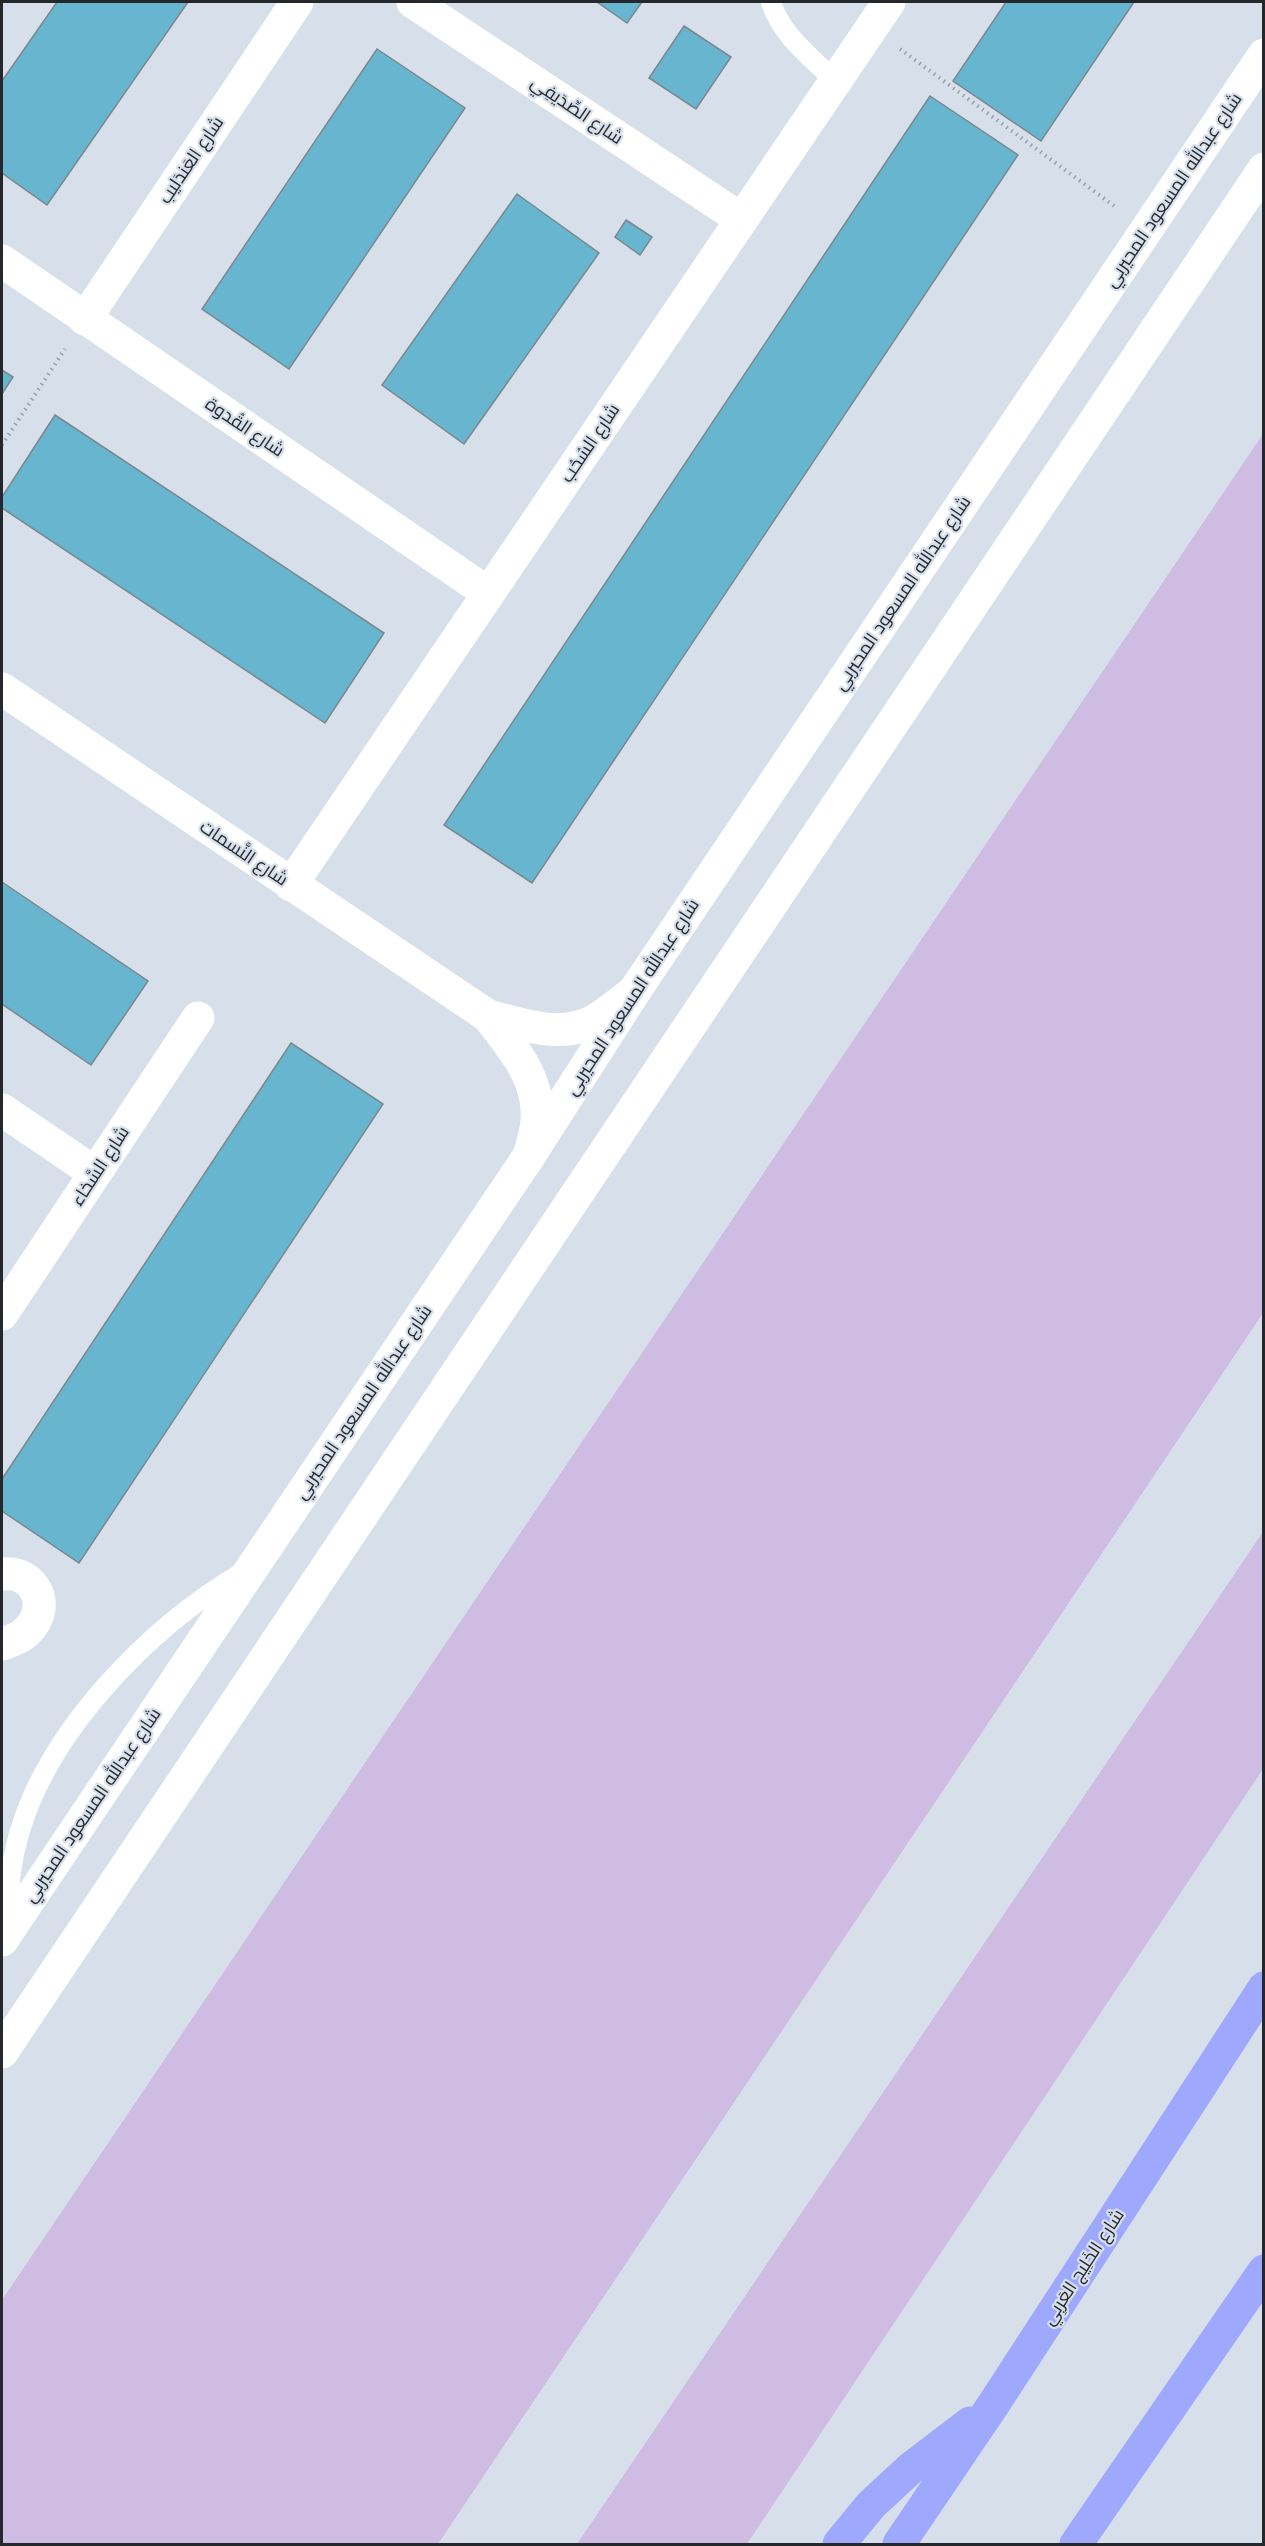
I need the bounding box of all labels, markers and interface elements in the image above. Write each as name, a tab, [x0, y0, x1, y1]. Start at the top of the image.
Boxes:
street label: شارع الصِّدَيفِي	[525, 72, 627, 151]
street label: شارع عبدالله المسعود المحيربي	[1099, 88, 1249, 293]
street label: شارع العَندَليب	[155, 113, 229, 208]
street label: شارع القُدوة	[201, 392, 289, 462]
street label: شارع السُحُب	[556, 400, 625, 487]
street label: شارع عبدالله المسعود المحيربي	[828, 491, 978, 696]
street label: شارع النَّسمات	[195, 815, 293, 891]
street label: شارع عبدالله المسعود المحيربي	[559, 894, 706, 1101]
street label: شارع السَّخاء	[67, 1123, 135, 1211]
street label: شارع عبدالله المسعود المحيربي	[289, 1300, 439, 1505]
street label: شارع عبدالله المسعود المحيربي	[18, 1703, 168, 1908]
street label: شارع الخَلِيج العَربِي	[1038, 2205, 1131, 2331]

